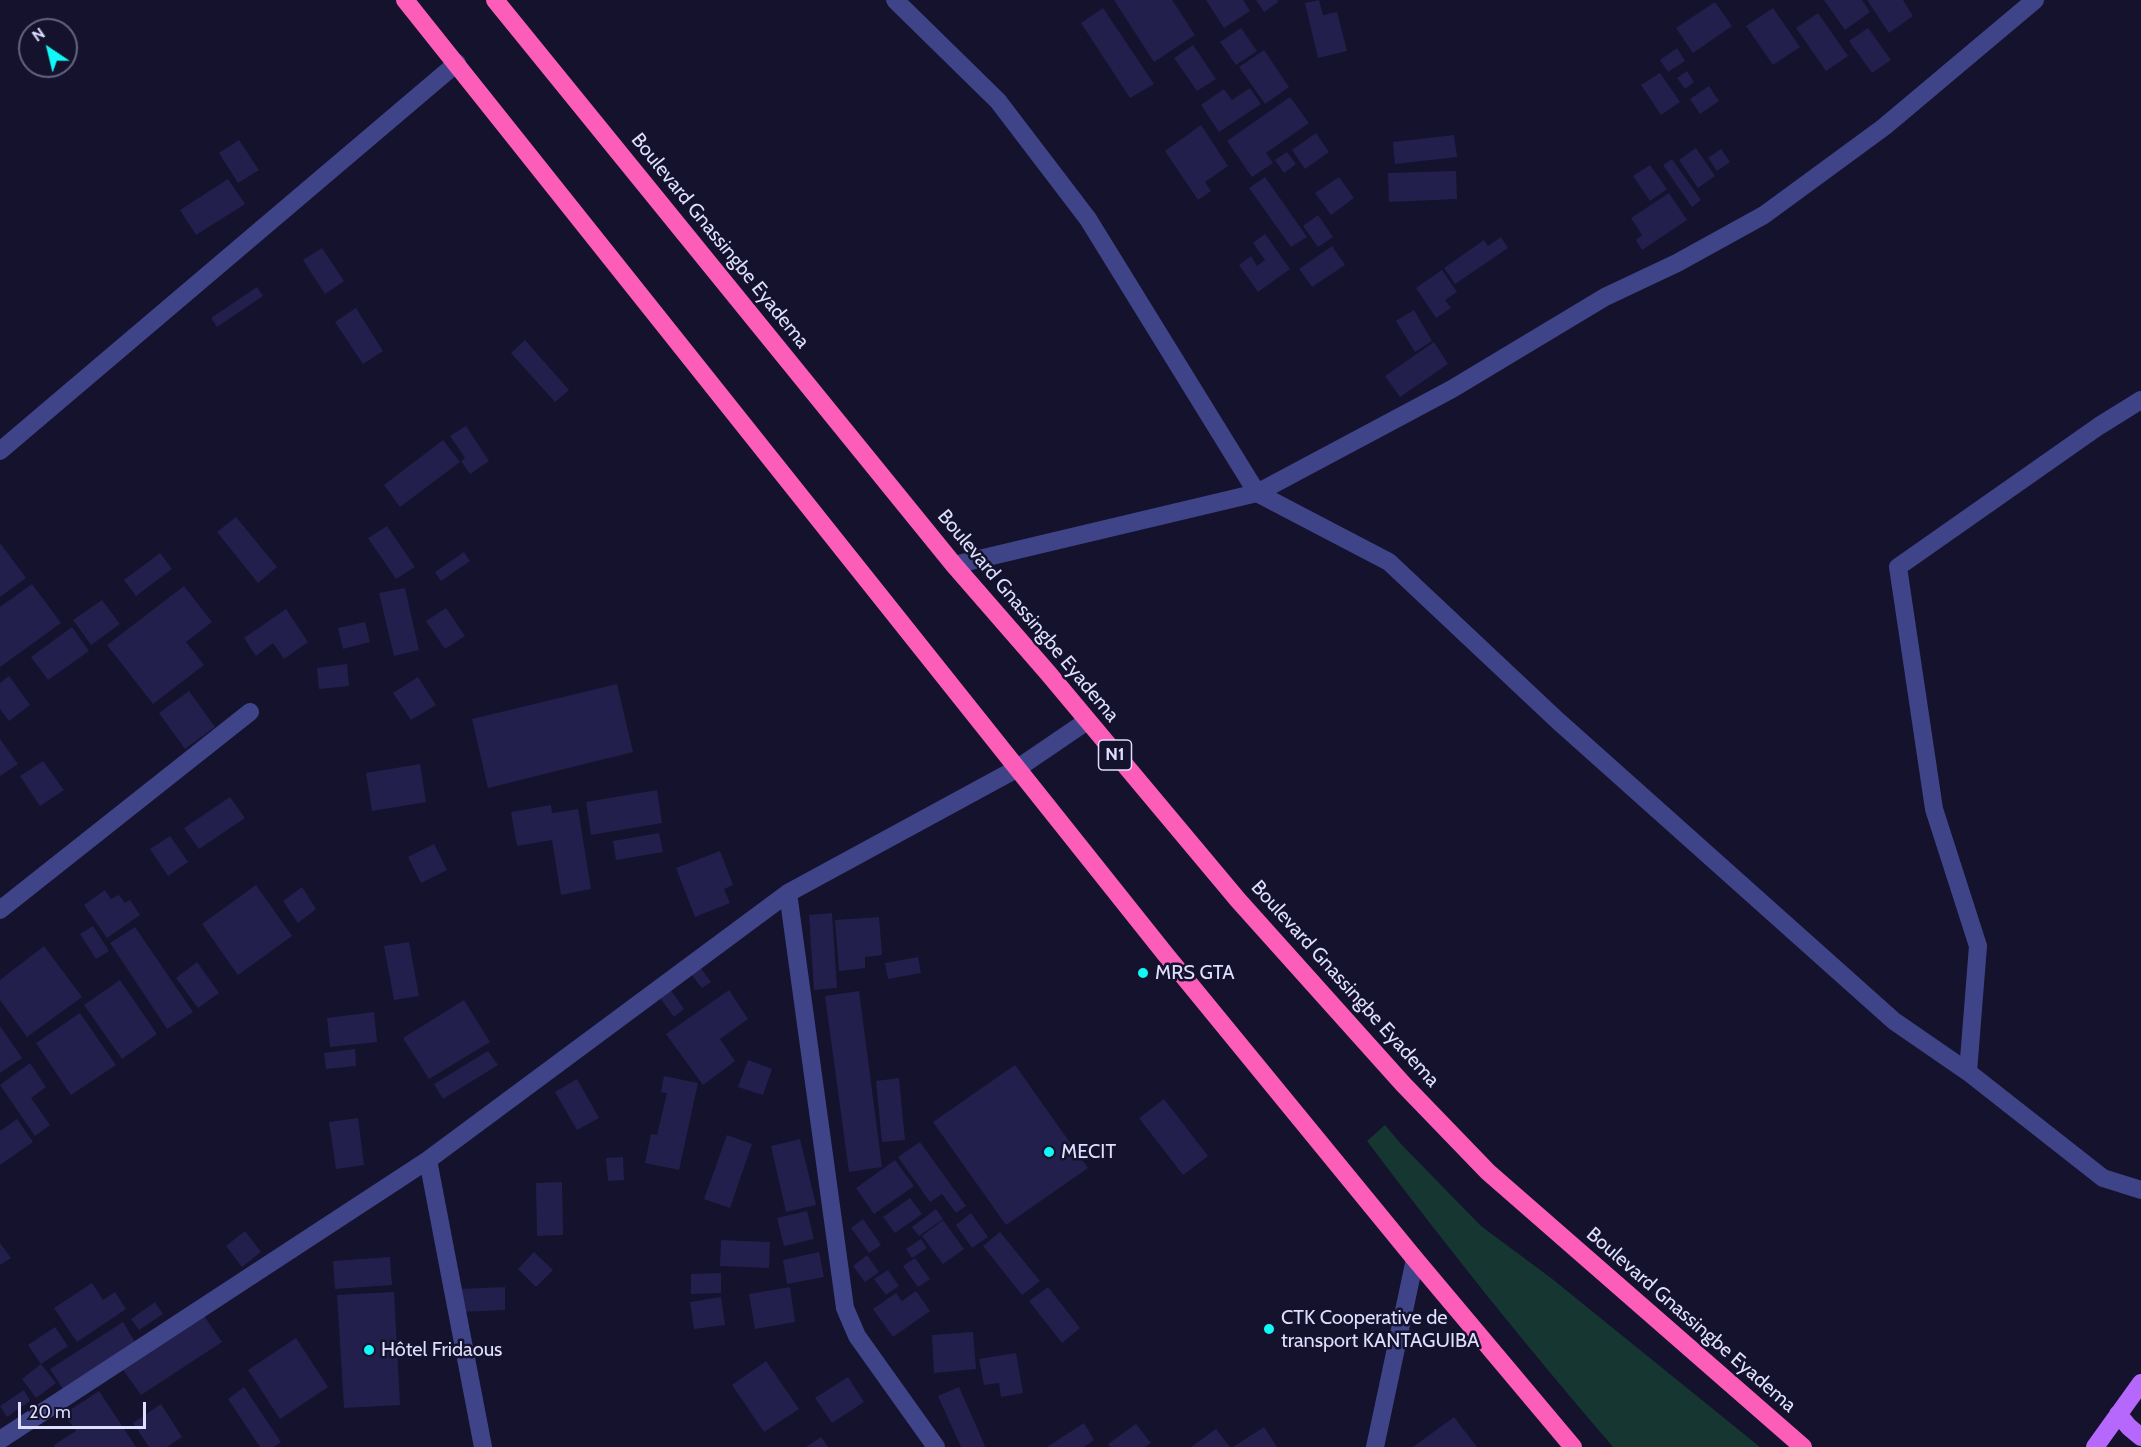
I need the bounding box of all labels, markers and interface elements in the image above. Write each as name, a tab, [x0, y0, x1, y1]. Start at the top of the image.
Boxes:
north arrow	[18, 18, 78, 78]
text: N	[28, 23, 49, 46]
street label: Boulevard Gnassingbe Eyadema	[626, 129, 814, 353]
street label: Boulevard Gnassingbe Eyadema	[932, 505, 1124, 727]
road number: N1	[1098, 740, 1132, 770]
street label: Boulevard Gnassingbe Eyadema	[1246, 876, 1444, 1092]
place label: MRS GTA	[1155, 961, 1235, 985]
marker: MRS GTA	[1136, 966, 1150, 980]
place label: MECIT	[1061, 1140, 1116, 1164]
marker: MECIT	[1042, 1145, 1056, 1159]
street label: Boulevard Gnassingbe Eyadema	[1581, 1222, 1801, 1418]
place label: CTK Cooperative de transport KANTAGUIBA	[1281, 1306, 1479, 1353]
marker: CTK Cooperative de transport KANTAGUIBA	[1262, 1322, 1276, 1336]
place label: Hôtel Fridaous	[381, 1338, 502, 1362]
marker: Hôtel Fridaous	[362, 1343, 376, 1357]
scale bar	[21, 1390, 148, 1428]
text: 20 m	[29, 1401, 71, 1423]

